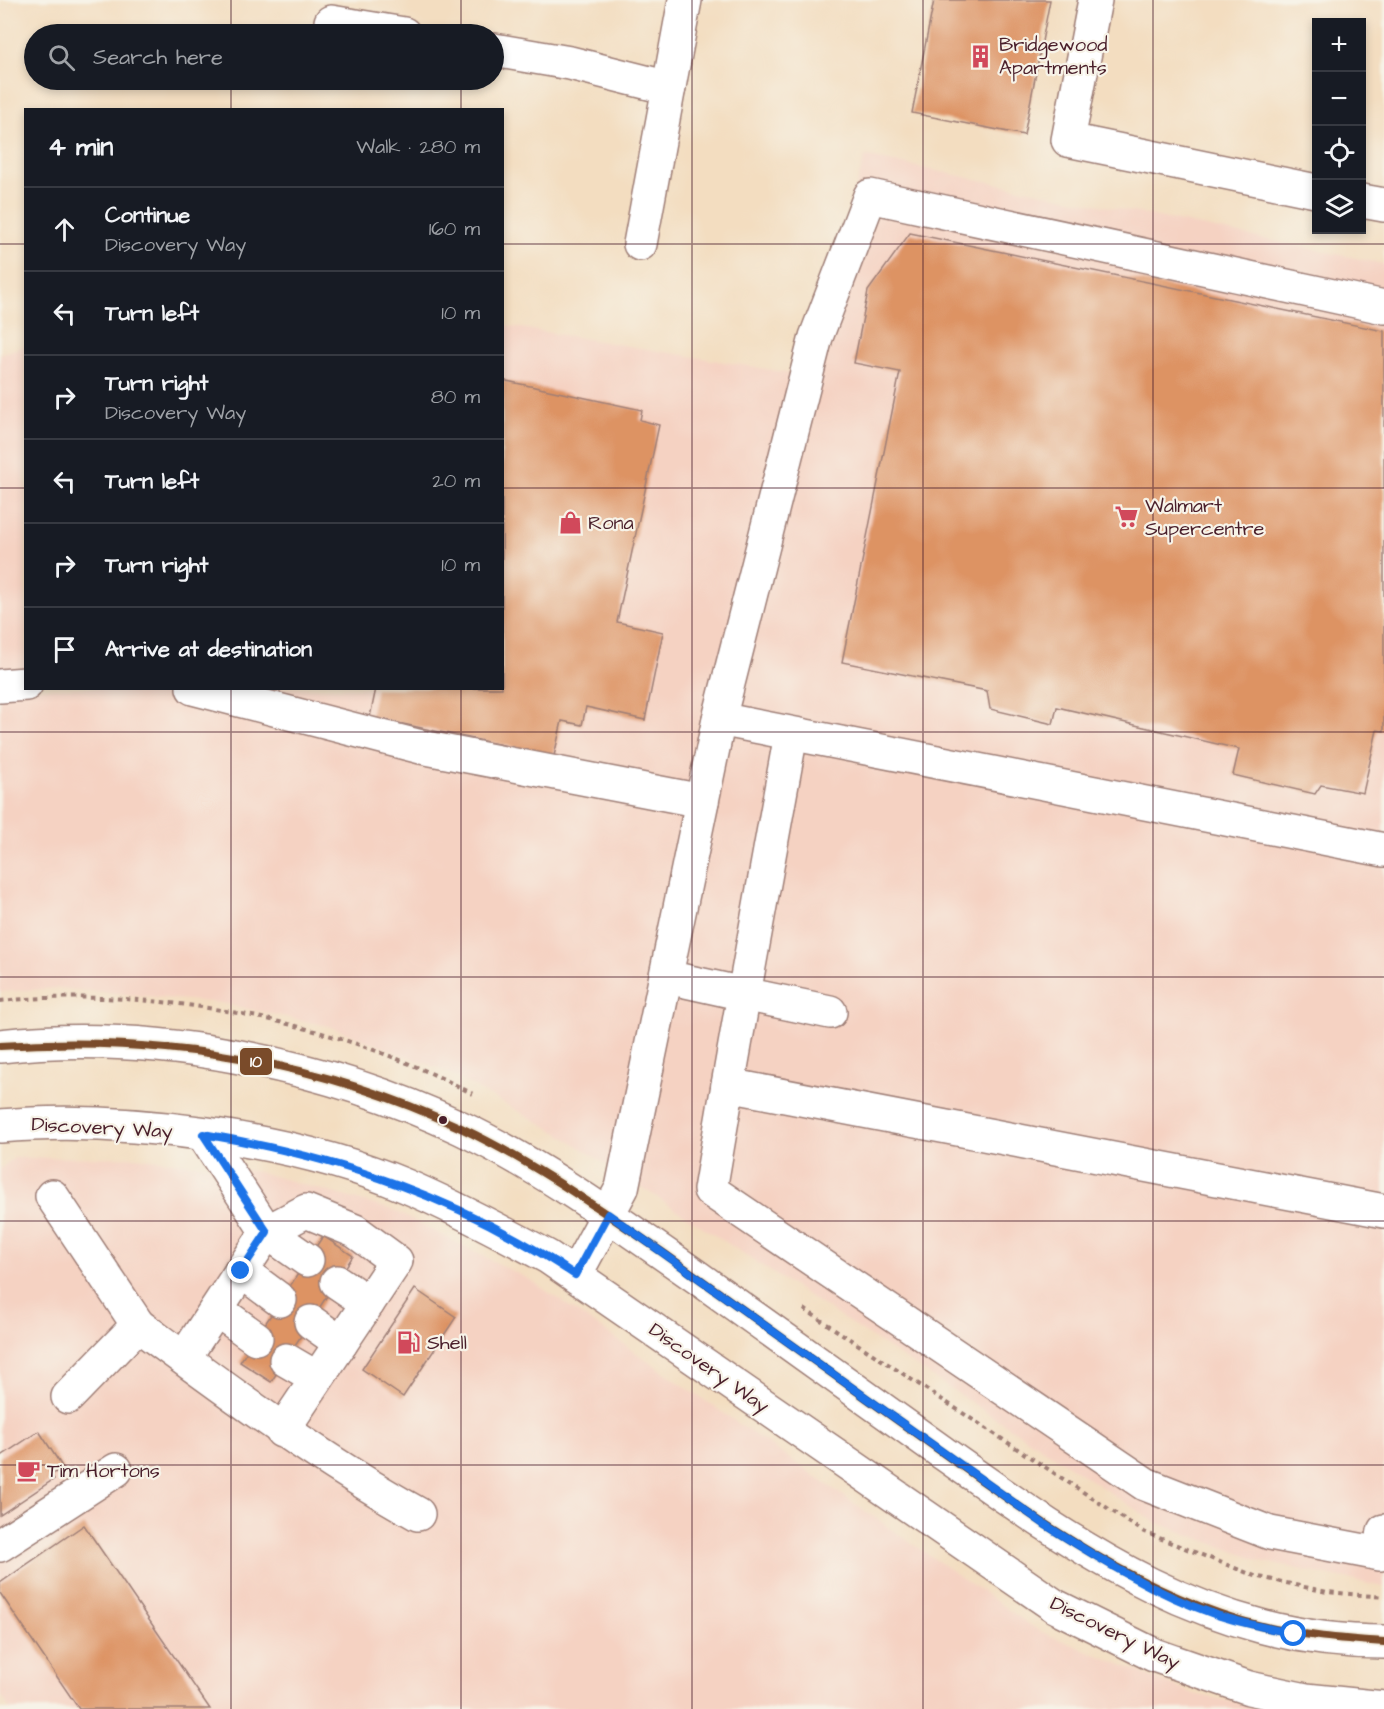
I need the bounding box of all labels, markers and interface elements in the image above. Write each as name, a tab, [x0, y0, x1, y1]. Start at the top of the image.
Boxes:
map controls	[1312, 18, 1366, 234]
button: +	[1312, 18, 1366, 72]
search box	[24, 24, 504, 90]
place label: Bridgewood Apartments	[999, 31, 1108, 82]
icon: search	[45, 41, 78, 74]
text: Search here	[93, 42, 223, 73]
building icon: Bridgewood Apartments	[968, 43, 994, 69]
button: −	[1312, 72, 1366, 126]
button: locate	[1312, 126, 1366, 180]
text: 4 min	[48, 129, 113, 165]
text: Walk · 280 m	[356, 133, 480, 161]
button: layers	[1312, 180, 1366, 234]
text: Continue	[105, 200, 190, 231]
icon: ahead	[48, 213, 81, 246]
text: 160 m	[429, 215, 480, 243]
text: Discovery Way	[105, 231, 246, 259]
icon: left	[48, 297, 81, 330]
text: Turn left	[105, 298, 199, 329]
text: 10 m	[441, 299, 480, 327]
text: Turn right	[105, 368, 208, 399]
icon: right	[48, 381, 81, 414]
text: 80 m	[431, 383, 480, 411]
text: Discovery Way	[105, 399, 246, 427]
icon: left	[48, 465, 81, 498]
text: Turn left	[105, 466, 199, 497]
text: 20 m	[432, 467, 480, 495]
place label: Walmart Supercentre	[1145, 492, 1265, 543]
supermarket icon: Walmart Supercentre	[1114, 504, 1140, 530]
place label: Rona	[588, 509, 634, 537]
shop icon: Rona	[557, 510, 583, 536]
icon: right	[48, 549, 81, 582]
text: Turn right	[105, 550, 208, 581]
text: 10 m	[441, 551, 480, 579]
icon: arrive	[48, 633, 81, 666]
text: Arrive at destination	[105, 634, 312, 665]
line badge: 10	[239, 1047, 273, 1076]
text: 10	[250, 1051, 262, 1073]
street label: Discovery Way	[31, 1110, 173, 1147]
unlabelled marker	[437, 1114, 449, 1126]
route end	[227, 1257, 253, 1283]
street label: Discovery Way	[643, 1316, 775, 1421]
place label: Shell	[427, 1329, 467, 1357]
fuel station icon: Shell	[396, 1330, 422, 1356]
place label: Tim Hortons	[47, 1457, 160, 1485]
cafe icon: Tim Hortons	[16, 1458, 42, 1484]
street label: Discovery Way	[1045, 1589, 1185, 1677]
route start	[1280, 1620, 1306, 1646]

